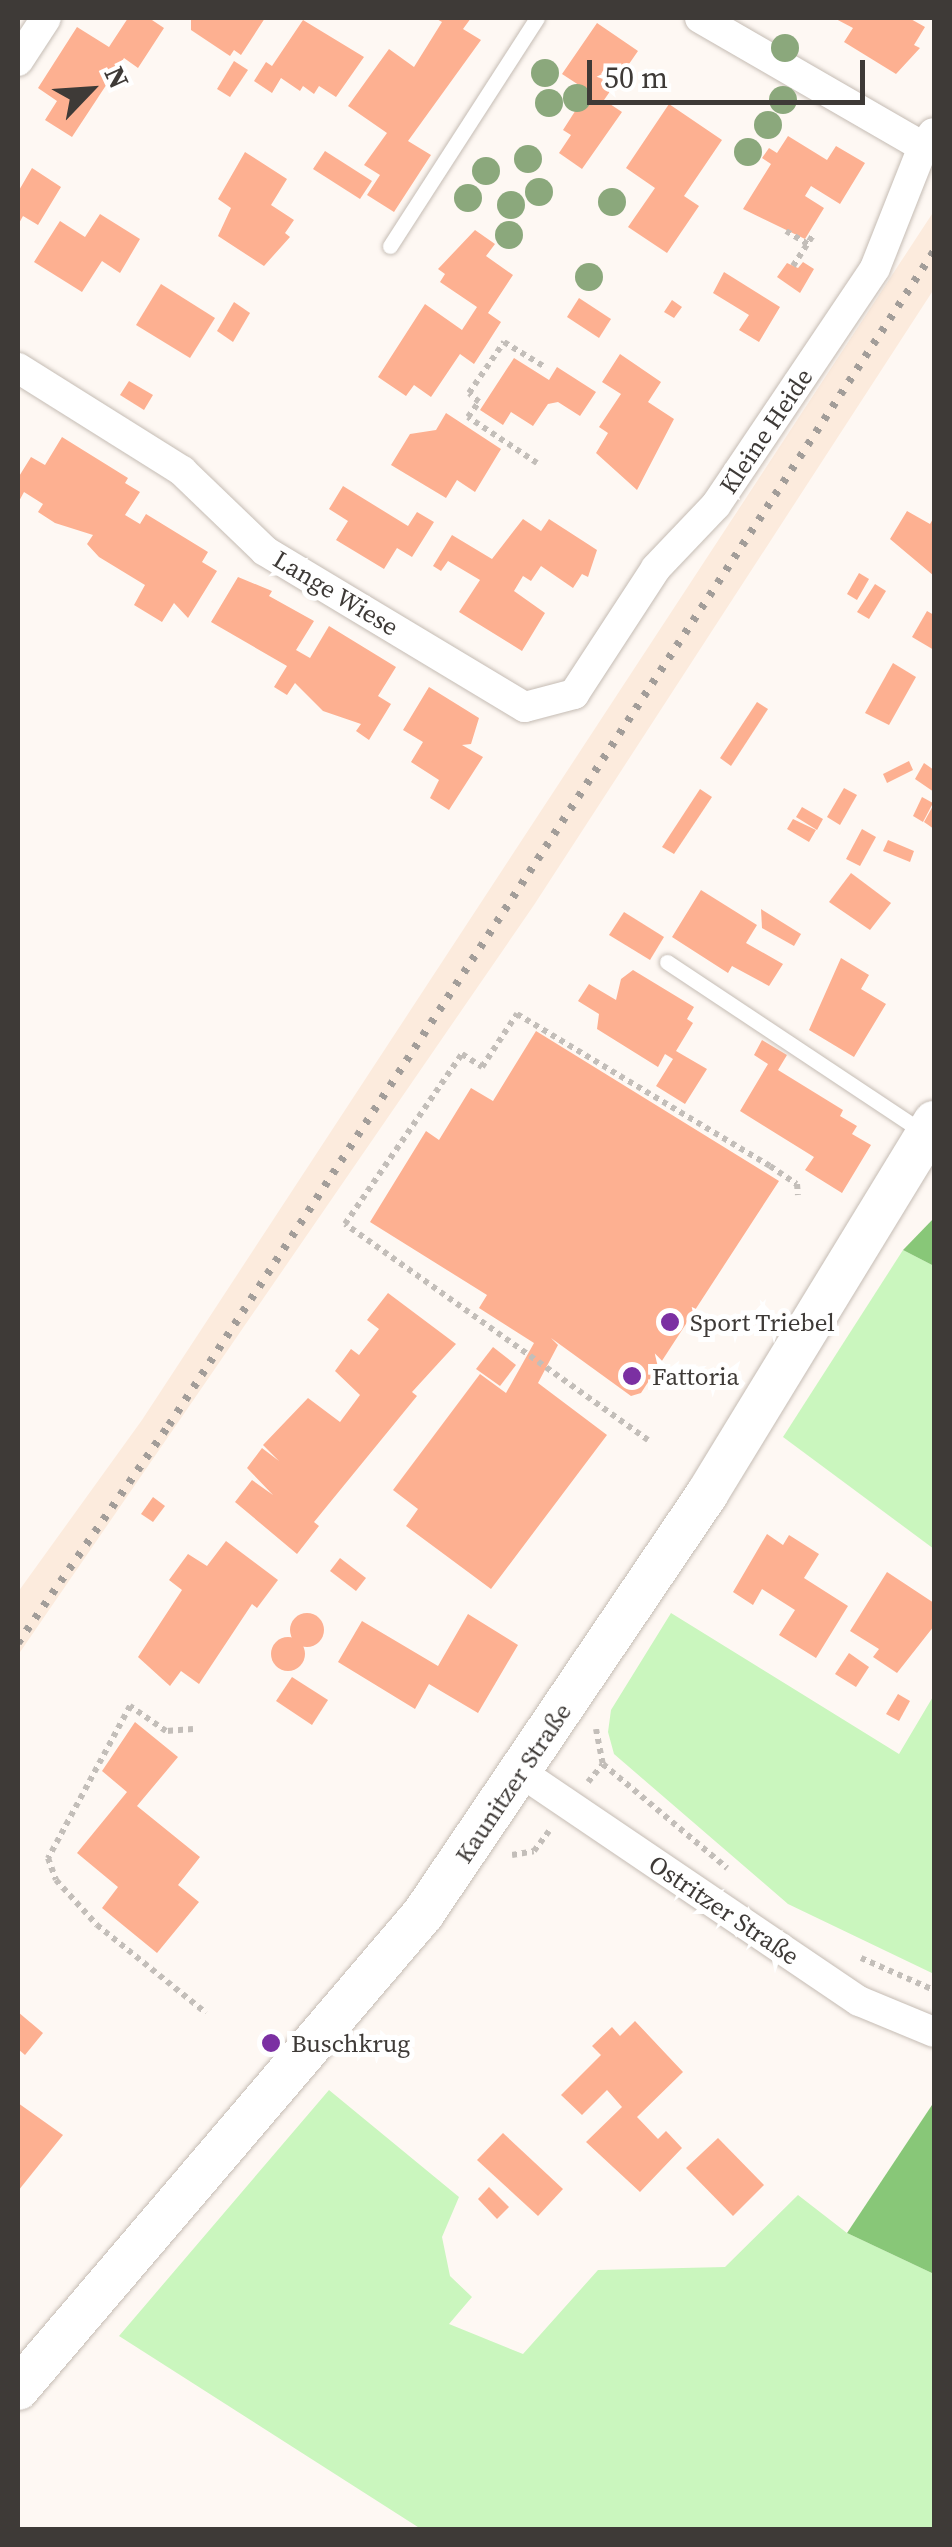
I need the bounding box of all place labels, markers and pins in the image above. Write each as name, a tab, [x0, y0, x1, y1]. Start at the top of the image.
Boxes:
place label: Sport Triebel	[690, 1307, 835, 1337]
marker: Sport Triebel	[659, 1311, 681, 1333]
place label: Fattoria	[652, 1361, 739, 1391]
marker: Fattoria	[621, 1365, 643, 1387]
place label: Buschkrug	[291, 2028, 410, 2058]
marker: Buschkrug	[260, 2032, 282, 2054]

